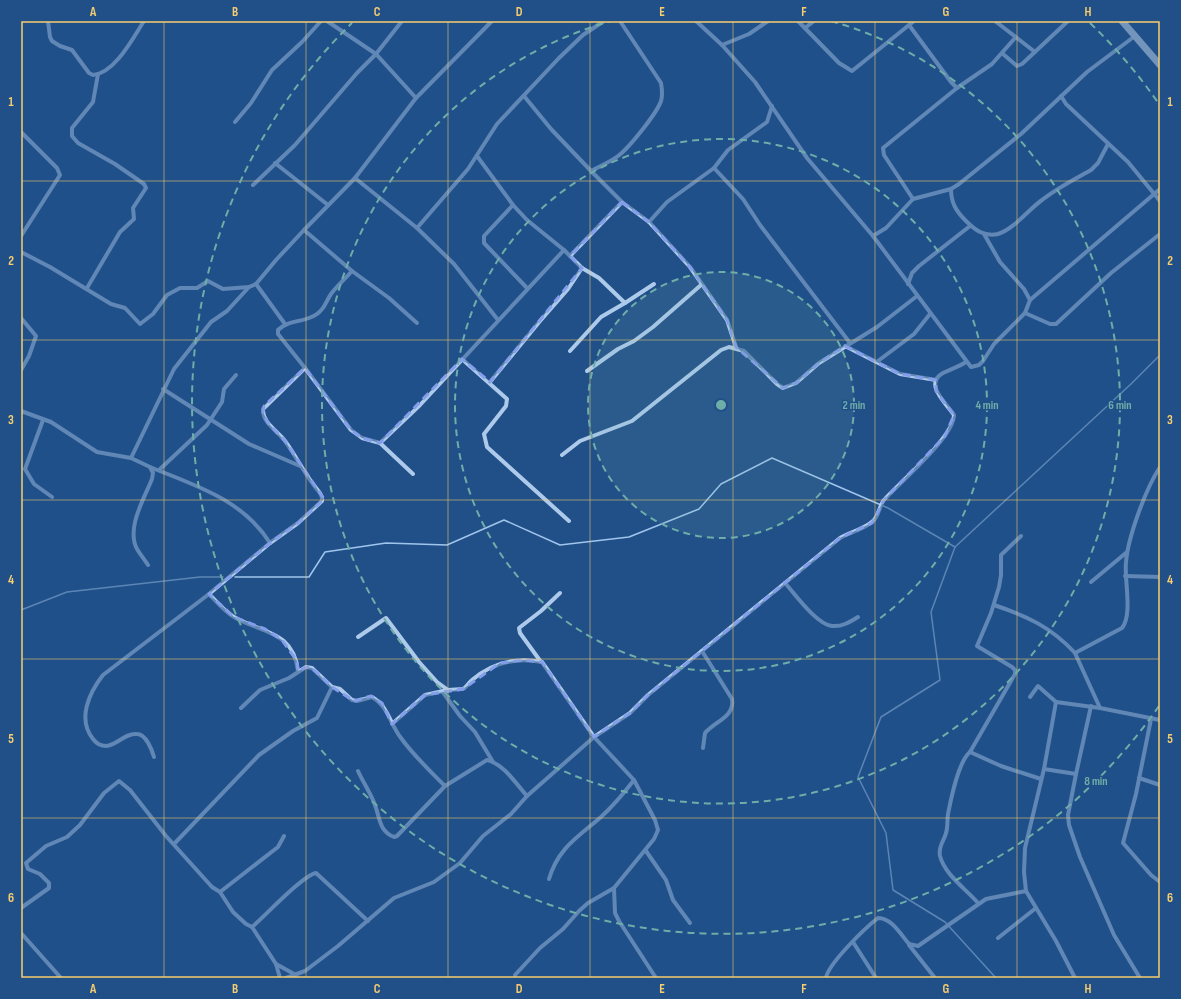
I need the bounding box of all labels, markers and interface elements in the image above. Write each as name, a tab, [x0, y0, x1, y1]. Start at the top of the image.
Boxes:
text: A	[89, 4, 97, 20]
text: B	[232, 4, 238, 20]
text: C	[374, 4, 381, 20]
text: D	[516, 4, 523, 20]
text: E	[659, 4, 665, 20]
text: F	[801, 4, 807, 20]
text: G	[943, 4, 950, 20]
text: H	[1085, 4, 1092, 20]
text: 1	[8, 94, 14, 110]
text: 1	[1167, 94, 1173, 110]
text: 2	[8, 253, 14, 269]
text: 2	[1167, 253, 1173, 269]
centre of rings	[714, 398, 728, 412]
text: 2 min	[843, 398, 865, 413]
text: 4 min	[975, 398, 999, 413]
text: 6 min	[1108, 398, 1132, 413]
text: 3	[8, 412, 14, 428]
text: 3	[1167, 412, 1173, 428]
text: 4	[8, 572, 14, 588]
text: 4	[1167, 572, 1173, 588]
text: 5	[8, 731, 14, 747]
text: 5	[1167, 731, 1173, 747]
text: 8 min	[1084, 774, 1108, 789]
text: 6	[8, 890, 14, 906]
text: 6	[1167, 890, 1173, 906]
text: A	[89, 981, 97, 997]
text: B	[232, 981, 238, 997]
text: C	[374, 981, 381, 997]
text: D	[516, 981, 523, 997]
text: E	[659, 981, 665, 997]
text: F	[801, 981, 807, 997]
text: G	[943, 981, 950, 997]
text: H	[1085, 981, 1092, 997]

